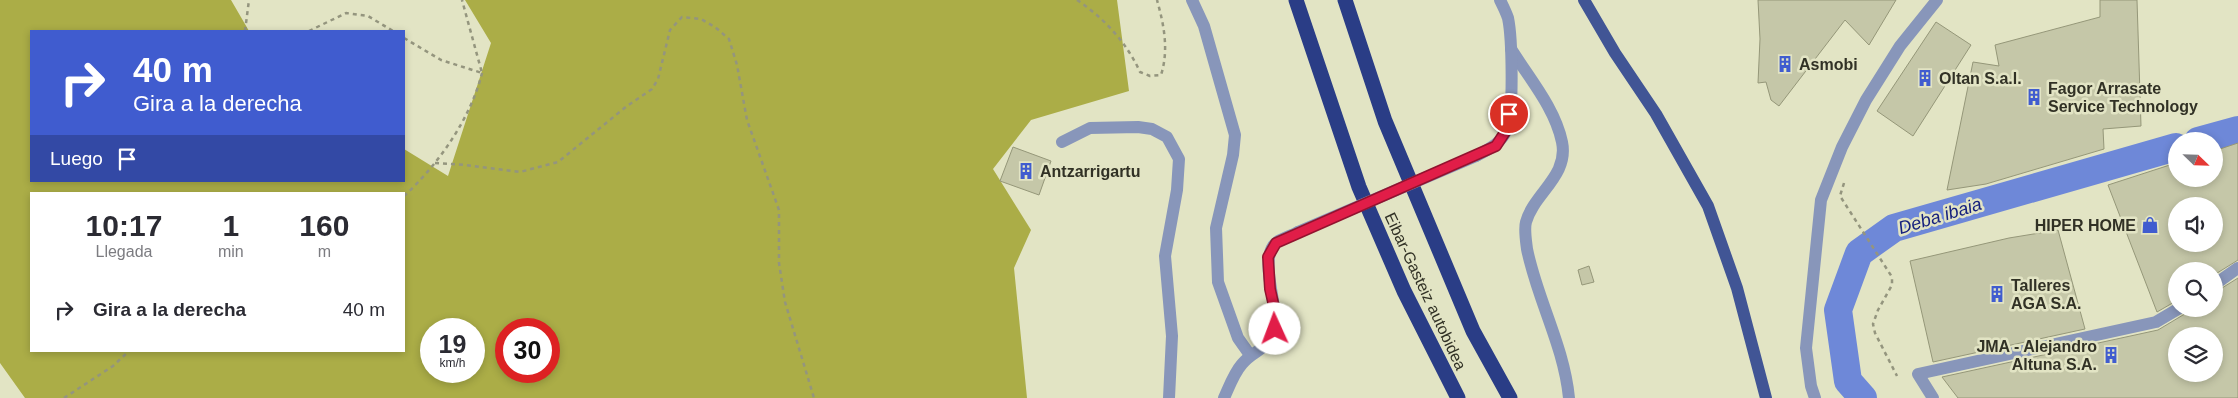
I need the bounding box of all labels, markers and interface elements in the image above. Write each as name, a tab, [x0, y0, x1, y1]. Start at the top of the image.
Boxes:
icon: right	[50, 50, 115, 115]
text: 40 m	[133, 50, 213, 89]
building icon: Asmobi	[1775, 54, 1795, 74]
place label: Asmobi	[1799, 56, 1858, 73]
building icon: Oltan S.a.l.	[1915, 68, 1935, 88]
place label: Oltan S.a.l.	[1939, 70, 2022, 87]
place label: Fagor Arrasate Service Technology	[2048, 80, 2198, 115]
building icon: Fagor Arrasate Service Technology	[2024, 87, 2044, 107]
text: Gira a la derecha	[133, 91, 302, 116]
pin	[1488, 93, 1530, 135]
icon: arrive	[1495, 100, 1523, 128]
north arrow	[2168, 132, 2222, 188]
map controls	[2168, 132, 2223, 382]
icon: arrive	[113, 145, 141, 173]
text: Luego	[50, 148, 103, 169]
building icon: Antzarrigartu	[1016, 161, 1036, 181]
place label: Antzarrigartu	[1040, 163, 1140, 180]
water label: Deba ibaia	[1896, 194, 1984, 238]
button: sound	[2168, 197, 2223, 252]
text: 10:17	[86, 209, 162, 242]
text: 1	[222, 209, 239, 242]
text: 160	[299, 209, 349, 242]
street label: Eibar-Gasteiz autobidea	[1382, 210, 1470, 373]
shop icon: HIPER HOME	[2140, 215, 2160, 235]
place label: HIPER HOME	[2035, 217, 2136, 234]
text: Llegada	[95, 243, 152, 260]
text: min	[218, 243, 244, 260]
text: m	[318, 243, 331, 260]
button: search	[2168, 262, 2223, 317]
place label: Talleres AGA S.A.	[2011, 277, 2082, 312]
building icon: Talleres AGA S.A.	[1987, 284, 2007, 304]
icon: right	[50, 296, 78, 324]
text: Gira a la derecha	[93, 299, 246, 320]
text: 40 m	[343, 299, 385, 320]
position arrow	[1248, 302, 1300, 354]
speed limit sign: 30	[495, 318, 560, 383]
button: layers	[2168, 327, 2223, 382]
text: 19	[439, 330, 466, 358]
place label: JMA - Alejandro Altuna S.A.	[1976, 338, 2097, 373]
building icon: JMA - Alejandro Altuna S.A.	[2101, 345, 2121, 365]
text: km/h	[439, 356, 466, 370]

